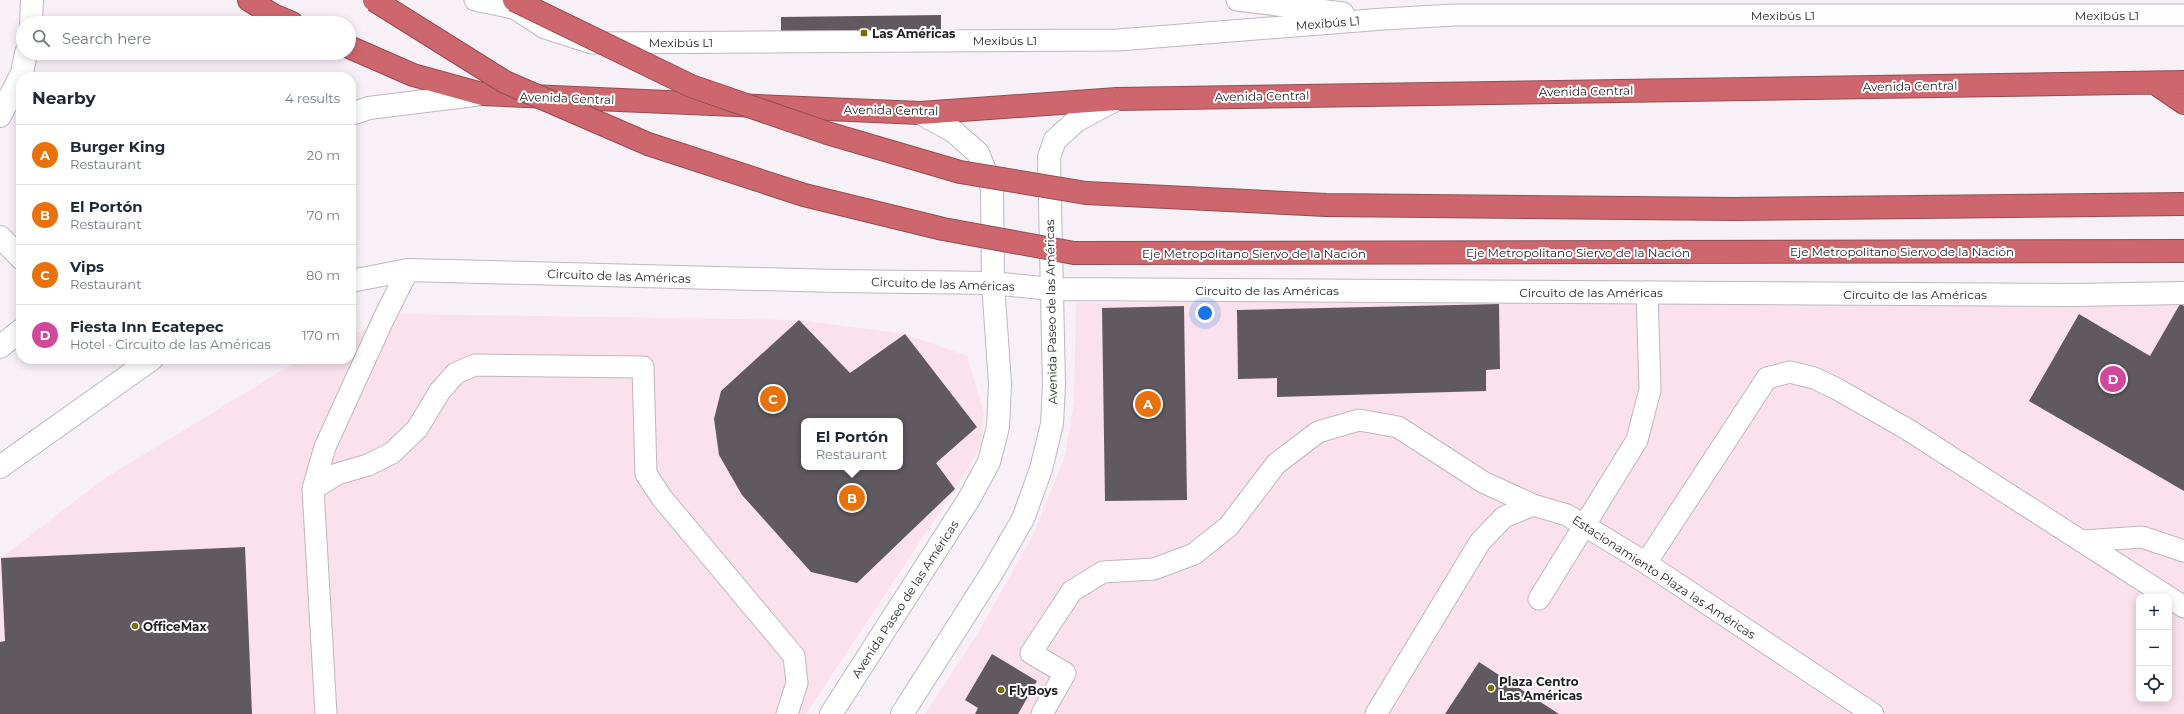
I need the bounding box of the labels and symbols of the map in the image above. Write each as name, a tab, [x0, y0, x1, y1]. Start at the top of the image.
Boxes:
street label: Mexibús L1	[1751, 8, 1815, 23]
street label: Mexibús L1	[2075, 8, 2139, 23]
street label: Mexibús L1	[1295, 13, 1361, 33]
place label: Las Américas	[872, 26, 956, 41]
marker: Las Américas	[859, 28, 869, 38]
street label: Mexibús L1	[973, 33, 1037, 48]
street label: Mexibús L1	[649, 35, 713, 50]
street label: Avenida Central	[1863, 78, 1957, 94]
street label: Avenida Central	[1539, 83, 1633, 99]
street label: Avenida Central	[1215, 88, 1309, 104]
street label: Avenida Central	[519, 89, 615, 107]
street label: Avenida Central	[844, 102, 938, 118]
street label: Avenida Paseo de las Américas	[1042, 219, 1060, 405]
street label: Eje Metropolitano Siervo de la Nación	[1790, 244, 2014, 259]
street label: Eje Metropolitano Siervo de la Nación	[1466, 245, 1690, 260]
street label: Eje Metropolitano Siervo de la Nación	[1142, 246, 1366, 261]
street label: Circuito de las Américas	[547, 266, 691, 286]
street label: Circuito de las Américas	[871, 274, 1015, 294]
street label: Circuito de las Américas	[1195, 283, 1339, 298]
street label: Circuito de las Américas	[1519, 285, 1663, 300]
street label: Circuito de las Américas	[1843, 287, 1987, 302]
your location	[1195, 303, 1215, 323]
pin: D	[2100, 364, 2126, 394]
pin: C	[760, 384, 786, 414]
pin: A	[1135, 389, 1161, 419]
pin: B	[839, 483, 865, 513]
street label: Estacionamiento Plaza las Américas	[1570, 512, 1759, 642]
street label: Avenida Paseo de las Américas	[848, 517, 962, 681]
place label: OfficeMax	[143, 619, 208, 634]
marker: OfficeMax	[130, 621, 140, 631]
place label: Plaza Centro Las Américas	[1499, 674, 1583, 703]
place label: FlyBoys	[1009, 683, 1058, 698]
marker: Plaza Centro Las Américas	[1486, 683, 1496, 693]
marker: FlyBoys	[996, 685, 1006, 695]

